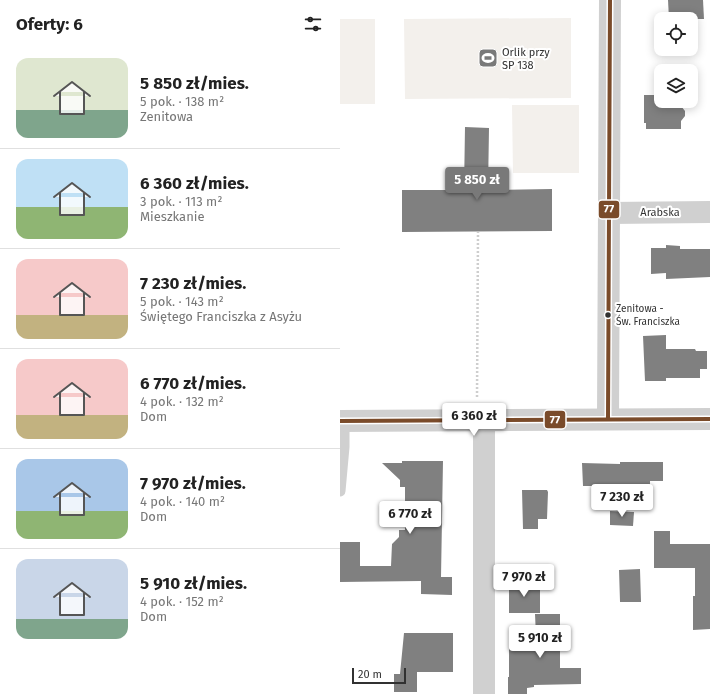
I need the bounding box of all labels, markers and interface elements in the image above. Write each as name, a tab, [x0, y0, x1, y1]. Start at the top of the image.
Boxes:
map controls	[654, 12, 698, 108]
button: locate	[654, 12, 698, 56]
icon: filters	[302, 13, 324, 35]
text: Oferty: 6	[16, 14, 83, 35]
place label: Orlik przy SP 138	[502, 46, 550, 72]
sports icon: Orlik przy SP 138	[477, 47, 499, 69]
button: layers	[654, 64, 698, 108]
text: 5 850 zł/mies.	[140, 73, 249, 94]
icon: home	[48, 74, 96, 122]
text: 5 pok. · 138 m²	[140, 94, 224, 109]
text: Zenitowa	[140, 109, 193, 124]
pin: 5 850 zł	[436, 167, 518, 201]
text: 5 850 zł	[454, 172, 500, 187]
text: 6 360 zł/mies.	[140, 173, 249, 194]
icon: home	[48, 175, 96, 223]
text: 3 pok. · 113 m²	[140, 194, 222, 209]
line badge: 77	[598, 200, 620, 219]
text: 77	[604, 203, 614, 216]
street label: Arabska	[640, 206, 680, 219]
text: Mieszkanie	[140, 209, 205, 224]
text: 7 230 zł/mies.	[140, 273, 246, 294]
icon: home	[48, 275, 96, 323]
text: 5 pok. · 143 m²	[140, 294, 224, 309]
place label: Zenitowa - Św. Franciszka	[616, 303, 680, 328]
text: Świętego Franciszka z Asyżu	[140, 309, 302, 324]
marker: Zenitowa - Św. Franciszka	[603, 310, 613, 320]
text: 6 770 zł/mies.	[140, 373, 246, 394]
icon: home	[48, 375, 96, 423]
text: 4 pok. · 132 m²	[140, 394, 224, 409]
pin: 6 360 zł	[433, 403, 515, 437]
text: 6 360 zł	[451, 408, 497, 423]
text: Dom	[140, 409, 167, 424]
line badge: 77	[544, 410, 566, 429]
text: 77	[550, 414, 560, 427]
text: 7 970 zł/mies.	[140, 473, 246, 494]
icon: home	[48, 475, 96, 523]
pin: 7 230 zł	[581, 484, 663, 518]
text: 7 230 zł	[600, 489, 644, 504]
text: 4 pok. · 140 m²	[140, 494, 225, 509]
pin: 6 770 zł	[369, 501, 451, 535]
text: 6 770 zł	[388, 506, 432, 521]
text: Dom	[140, 509, 167, 524]
pin: 7 970 zł	[483, 564, 565, 598]
text: 7 970 zł	[502, 569, 546, 584]
text: 5 910 zł/mies.	[140, 573, 247, 594]
icon: home	[48, 575, 96, 623]
text: 4 pok. · 152 m²	[140, 594, 224, 609]
text: Dom	[140, 609, 167, 624]
pin: 5 910 zł	[499, 625, 581, 659]
text: 5 910 zł	[518, 630, 562, 645]
scale bar	[352, 666, 406, 685]
text: 20 m	[358, 668, 382, 681]

